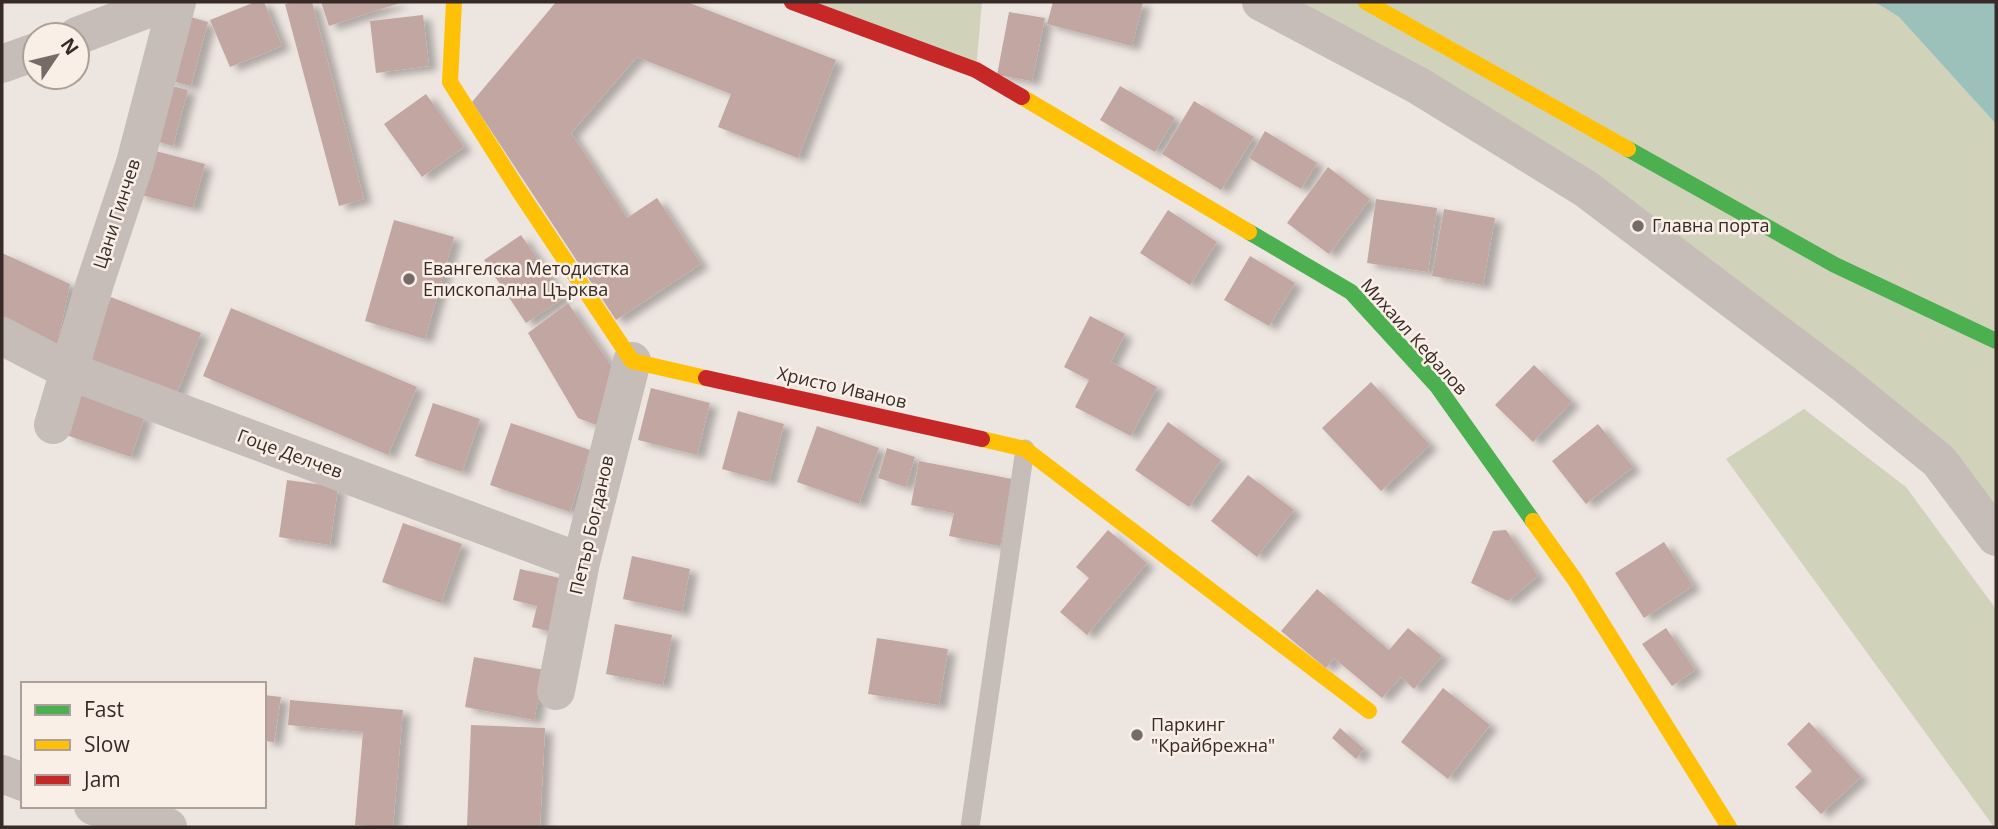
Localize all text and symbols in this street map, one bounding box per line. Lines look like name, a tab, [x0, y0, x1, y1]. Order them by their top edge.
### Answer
north arrow	[21, 21, 91, 91]
text: N	[55, 32, 85, 60]
street label: Цани Гинчев	[87, 156, 145, 272]
place label: Главна порта	[1652, 213, 1770, 237]
marker: Главна порта	[1630, 218, 1646, 234]
place label: Евангелска Методистка Епископална Църква	[423, 256, 629, 301]
marker: Евангелска Методистка Епископална Църква	[401, 271, 417, 287]
street label: Михаил Кефалов	[1356, 273, 1473, 400]
street label: Христо Иванов	[775, 360, 909, 414]
street label: Гоце Делчев	[234, 423, 346, 483]
street label: Петър Богданов	[563, 453, 619, 597]
legend	[21, 682, 266, 808]
text: Fast	[84, 695, 124, 723]
place label: Паркинг "Крайбрежна"	[1151, 712, 1275, 757]
marker: Паркинг "Крайбрежна"	[1129, 727, 1145, 743]
text: Slow	[84, 730, 130, 758]
text: Jam	[82, 765, 121, 793]

